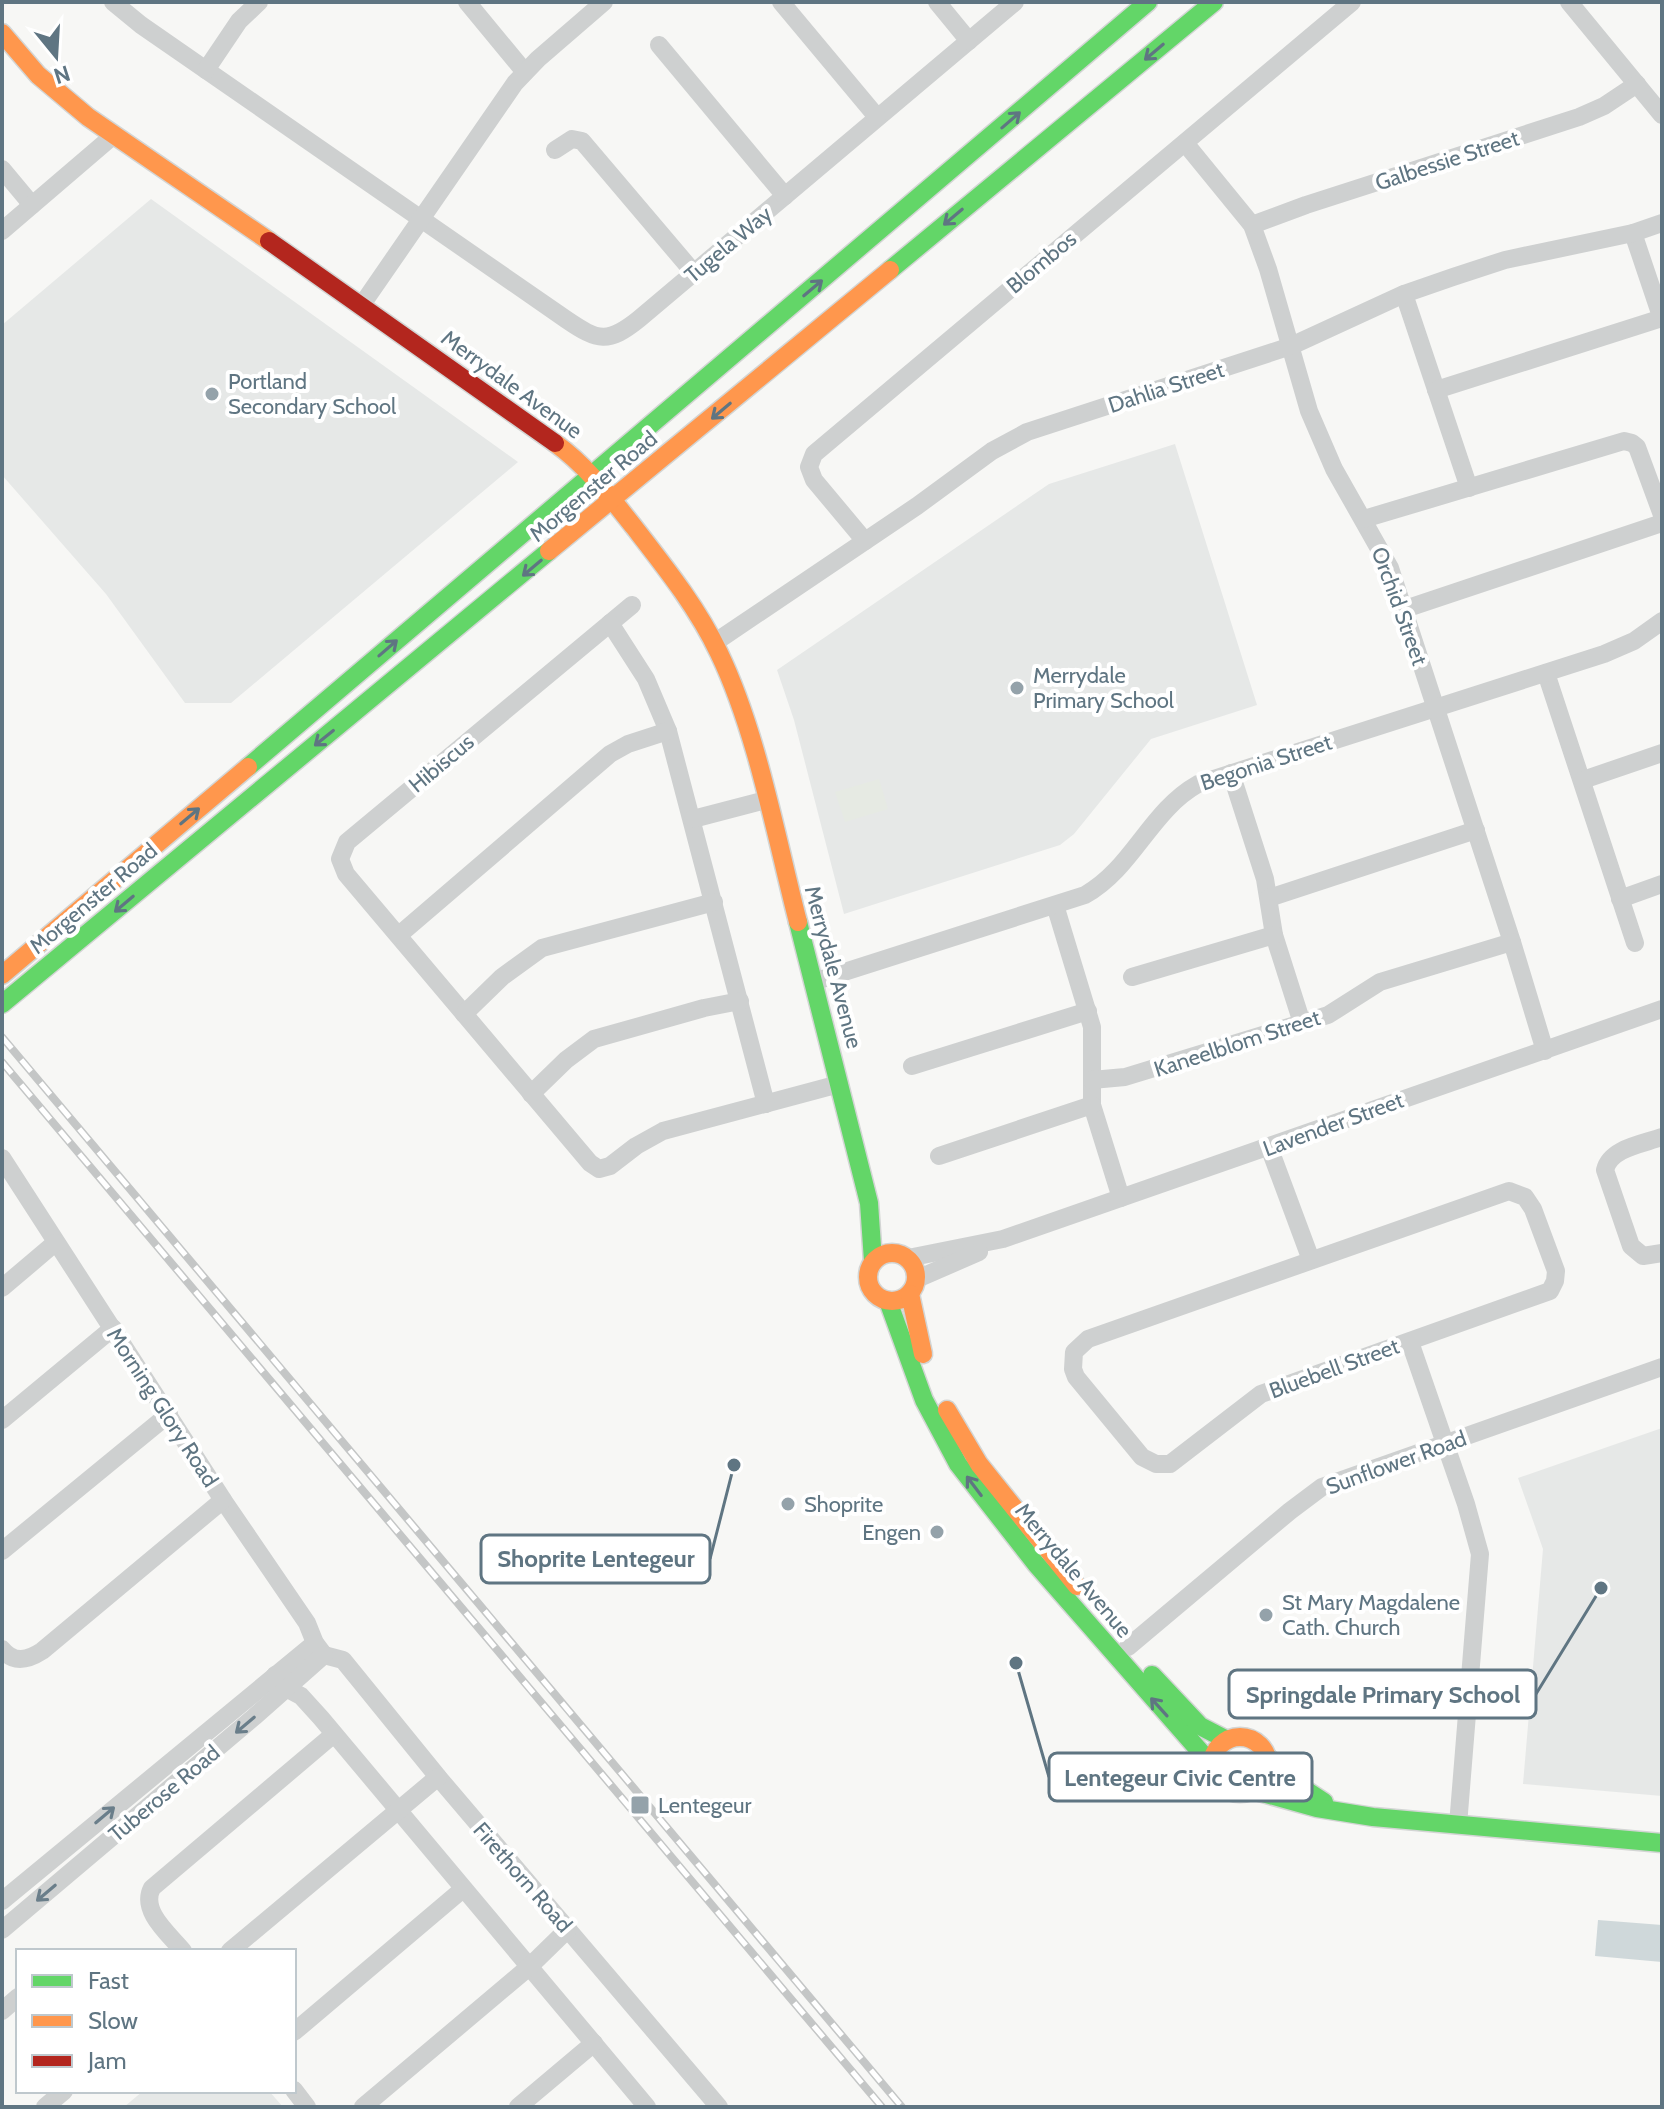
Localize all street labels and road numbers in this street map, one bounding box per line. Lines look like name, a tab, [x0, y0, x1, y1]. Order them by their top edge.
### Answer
street label: Galbessie Street	[1372, 124, 1523, 196]
street label: Tugela Way	[679, 200, 777, 289]
street label: Blombos	[1001, 225, 1082, 299]
street label: Merrydale Avenue	[436, 324, 587, 445]
street label: Dahlia Street	[1105, 356, 1228, 419]
street label: Morgenster Road	[524, 425, 663, 548]
street label: Orchid Street	[1366, 543, 1434, 669]
street label: Hibiscus	[403, 728, 479, 798]
street label: Begonia Street	[1197, 728, 1336, 796]
street label: Morgenster Road	[24, 837, 163, 960]
street label: Merrydale Avenue	[799, 883, 868, 1052]
street label: Kaneelblom Street	[1151, 1004, 1324, 1083]
street label: Lavender Street	[1259, 1086, 1408, 1162]
street label: Morning Glory Road	[101, 1323, 224, 1492]
street label: Bluebell Street	[1265, 1332, 1403, 1404]
street label: Sunflower Road	[1322, 1425, 1470, 1500]
street label: Merrydale Avenue	[1009, 1497, 1138, 1643]
street label: Tuberose Road	[103, 1739, 225, 1848]
street label: Firethorn Road	[467, 1817, 578, 1938]

